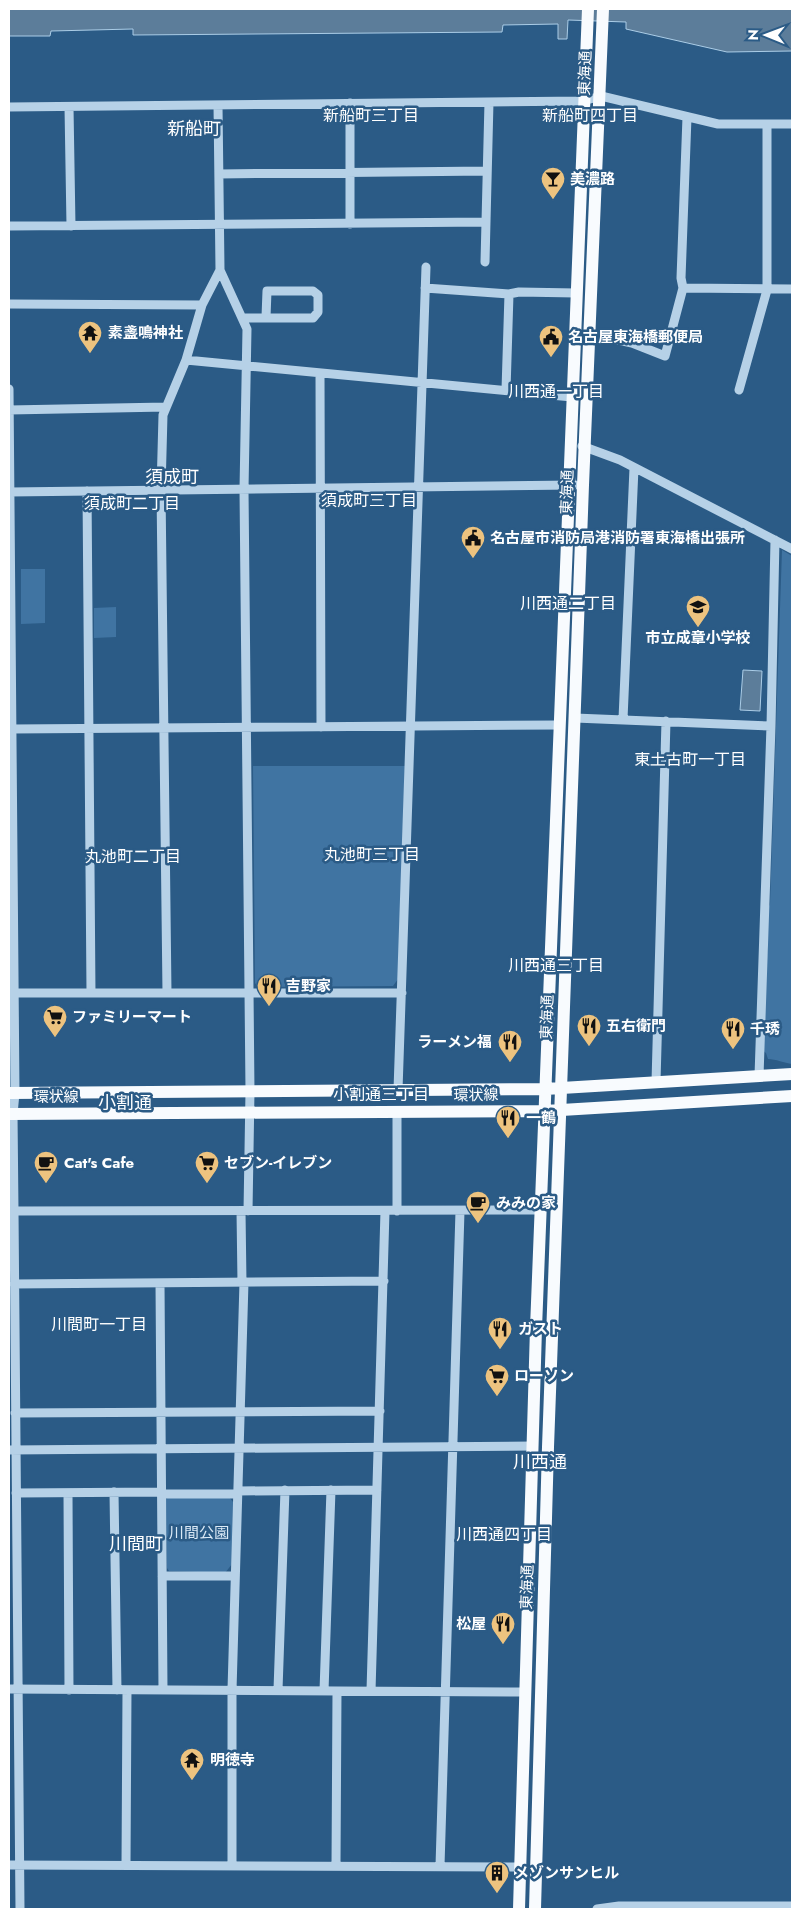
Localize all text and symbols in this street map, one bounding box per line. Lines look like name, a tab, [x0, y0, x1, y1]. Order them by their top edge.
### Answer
north arrow	[741, 10, 791, 60]
text: N	[743, 29, 763, 41]
street label: 東海通	[573, 50, 597, 96]
district label: 新船町三丁目	[323, 104, 419, 127]
district label: 新船町四丁目	[542, 104, 638, 127]
district label: 新船町	[167, 116, 221, 142]
bar icon: 美濃路	[540, 166, 566, 200]
place label: 美濃路	[570, 168, 615, 190]
temple icon: 素盞鳴神社	[77, 320, 103, 354]
place label: 素盞鳴神社	[108, 322, 183, 344]
public building icon: 名古屋東海橋郵便局	[538, 324, 564, 358]
place label: 名古屋東海橋郵便局	[568, 326, 703, 348]
district label: 川西通一丁目	[508, 380, 604, 403]
district label: 須成町	[145, 464, 199, 490]
street label: 東海通	[555, 469, 579, 515]
district label: 須成町三丁目	[321, 489, 417, 512]
district label: 須成町二丁目	[84, 492, 180, 515]
public building icon: 名古屋市消防局港消防署東海橋出張所	[460, 525, 486, 559]
place label: 名古屋市消防局港消防署東海橋出張所	[490, 527, 745, 549]
district label: 川西通二丁目	[520, 592, 616, 615]
school or university icon: 市立成章小学校	[685, 594, 711, 628]
place label: 市立成章小学校	[645, 627, 751, 649]
district label: 東土古町一丁目	[634, 748, 746, 771]
district label: 丸池町三丁目	[324, 843, 420, 866]
district label: 丸池町二丁目	[85, 845, 181, 868]
district label: 川西通三丁目	[508, 954, 604, 977]
restaurant icon: 吉野家	[256, 973, 282, 1007]
place label: 吉野家	[286, 975, 331, 997]
street label: 東海通	[535, 994, 559, 1040]
supermarket icon: ファミリーマート	[42, 1004, 68, 1038]
place label: ファミリーマート	[72, 1006, 192, 1028]
restaurant icon: 五右衛門	[576, 1013, 602, 1047]
place label: 五右衛門	[606, 1015, 666, 1037]
restaurant icon: 千琇	[720, 1016, 746, 1050]
place label: 千琇	[750, 1018, 780, 1040]
restaurant icon: ラーメン福	[497, 1029, 523, 1063]
place label: ラーメン福	[418, 1031, 492, 1053]
district label: 小割通三丁目	[333, 1083, 429, 1106]
street label: 環状線	[453, 1084, 499, 1106]
street label: 環状線	[33, 1086, 79, 1108]
district label: 小割通	[98, 1090, 152, 1116]
restaurant icon: 一鶴	[495, 1105, 521, 1139]
place label: 一鶴	[526, 1107, 556, 1129]
cafe icon: Cat's Cafe	[33, 1150, 59, 1184]
supermarket icon: セブン-イレブン	[194, 1150, 220, 1184]
place label: Cat's Cafe	[64, 1152, 135, 1174]
place label: セブン-イレブン	[224, 1152, 332, 1174]
cafe icon: みみの家	[465, 1190, 491, 1224]
place label: みみの家	[496, 1192, 556, 1214]
district label: 川間町一丁目	[51, 1313, 147, 1336]
restaurant icon: ガスト	[487, 1316, 513, 1350]
place label: ガスト	[518, 1318, 563, 1340]
supermarket icon: ローソン	[484, 1363, 510, 1397]
place label: ローソン	[514, 1365, 574, 1387]
district label: 川西通	[513, 1449, 567, 1475]
park label: 川間公園	[169, 1522, 229, 1544]
district label: 川西通四丁目	[456, 1523, 552, 1546]
district label: 川間町	[109, 1531, 163, 1557]
street label: 東海通	[515, 1564, 539, 1610]
restaurant icon: 松屋	[490, 1611, 516, 1645]
place label: 松屋	[456, 1613, 486, 1635]
temple icon: 明徳寺	[179, 1747, 205, 1781]
place label: 明徳寺	[210, 1749, 255, 1771]
building icon: メゾンサンヒル	[484, 1860, 510, 1894]
place label: メゾンサンヒル	[514, 1862, 619, 1884]

